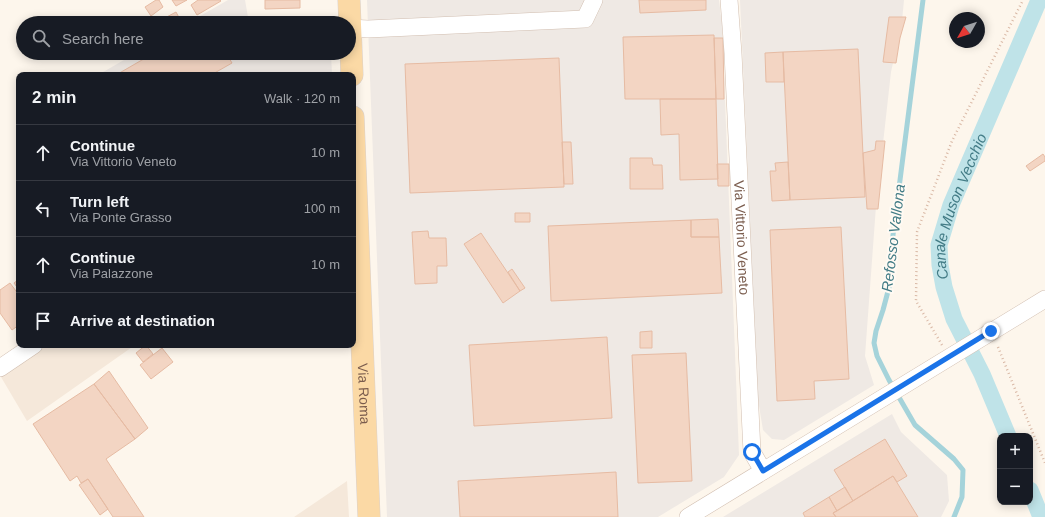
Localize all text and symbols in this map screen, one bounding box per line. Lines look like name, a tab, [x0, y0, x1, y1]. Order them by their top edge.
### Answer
north arrow	[949, 12, 985, 48]
search box	[16, 16, 356, 60]
icon: search	[30, 27, 52, 49]
text: Search here	[62, 30, 144, 47]
text: 2 min	[32, 88, 76, 107]
text: Walk · 120 m	[264, 91, 340, 106]
water label: Canale Muson Vecchio	[930, 131, 989, 281]
text: Continue	[70, 137, 135, 154]
icon: ahead	[32, 142, 54, 164]
text: 10 m	[311, 145, 340, 160]
text: Via Vittorio Veneto	[70, 154, 177, 169]
street label: Via Vittorio Veneto	[731, 180, 753, 296]
water label: Refosso Vallona	[878, 183, 908, 293]
text: Turn left	[70, 193, 129, 210]
icon: left	[32, 198, 54, 220]
text: 100 m	[304, 201, 340, 216]
text: Via Ponte Grasso	[70, 210, 172, 225]
text: Continue	[70, 249, 135, 266]
icon: ahead	[32, 254, 54, 276]
text: 10 m	[311, 257, 340, 272]
text: Via Palazzone	[70, 266, 153, 281]
icon: arrive	[32, 310, 54, 332]
text: Arrive at destination	[70, 312, 215, 329]
route end	[982, 322, 1000, 340]
street label: Via Roma	[355, 363, 373, 425]
map controls	[997, 433, 1033, 505]
button: +	[997, 433, 1033, 469]
route start	[743, 443, 761, 461]
button: −	[997, 469, 1033, 505]

